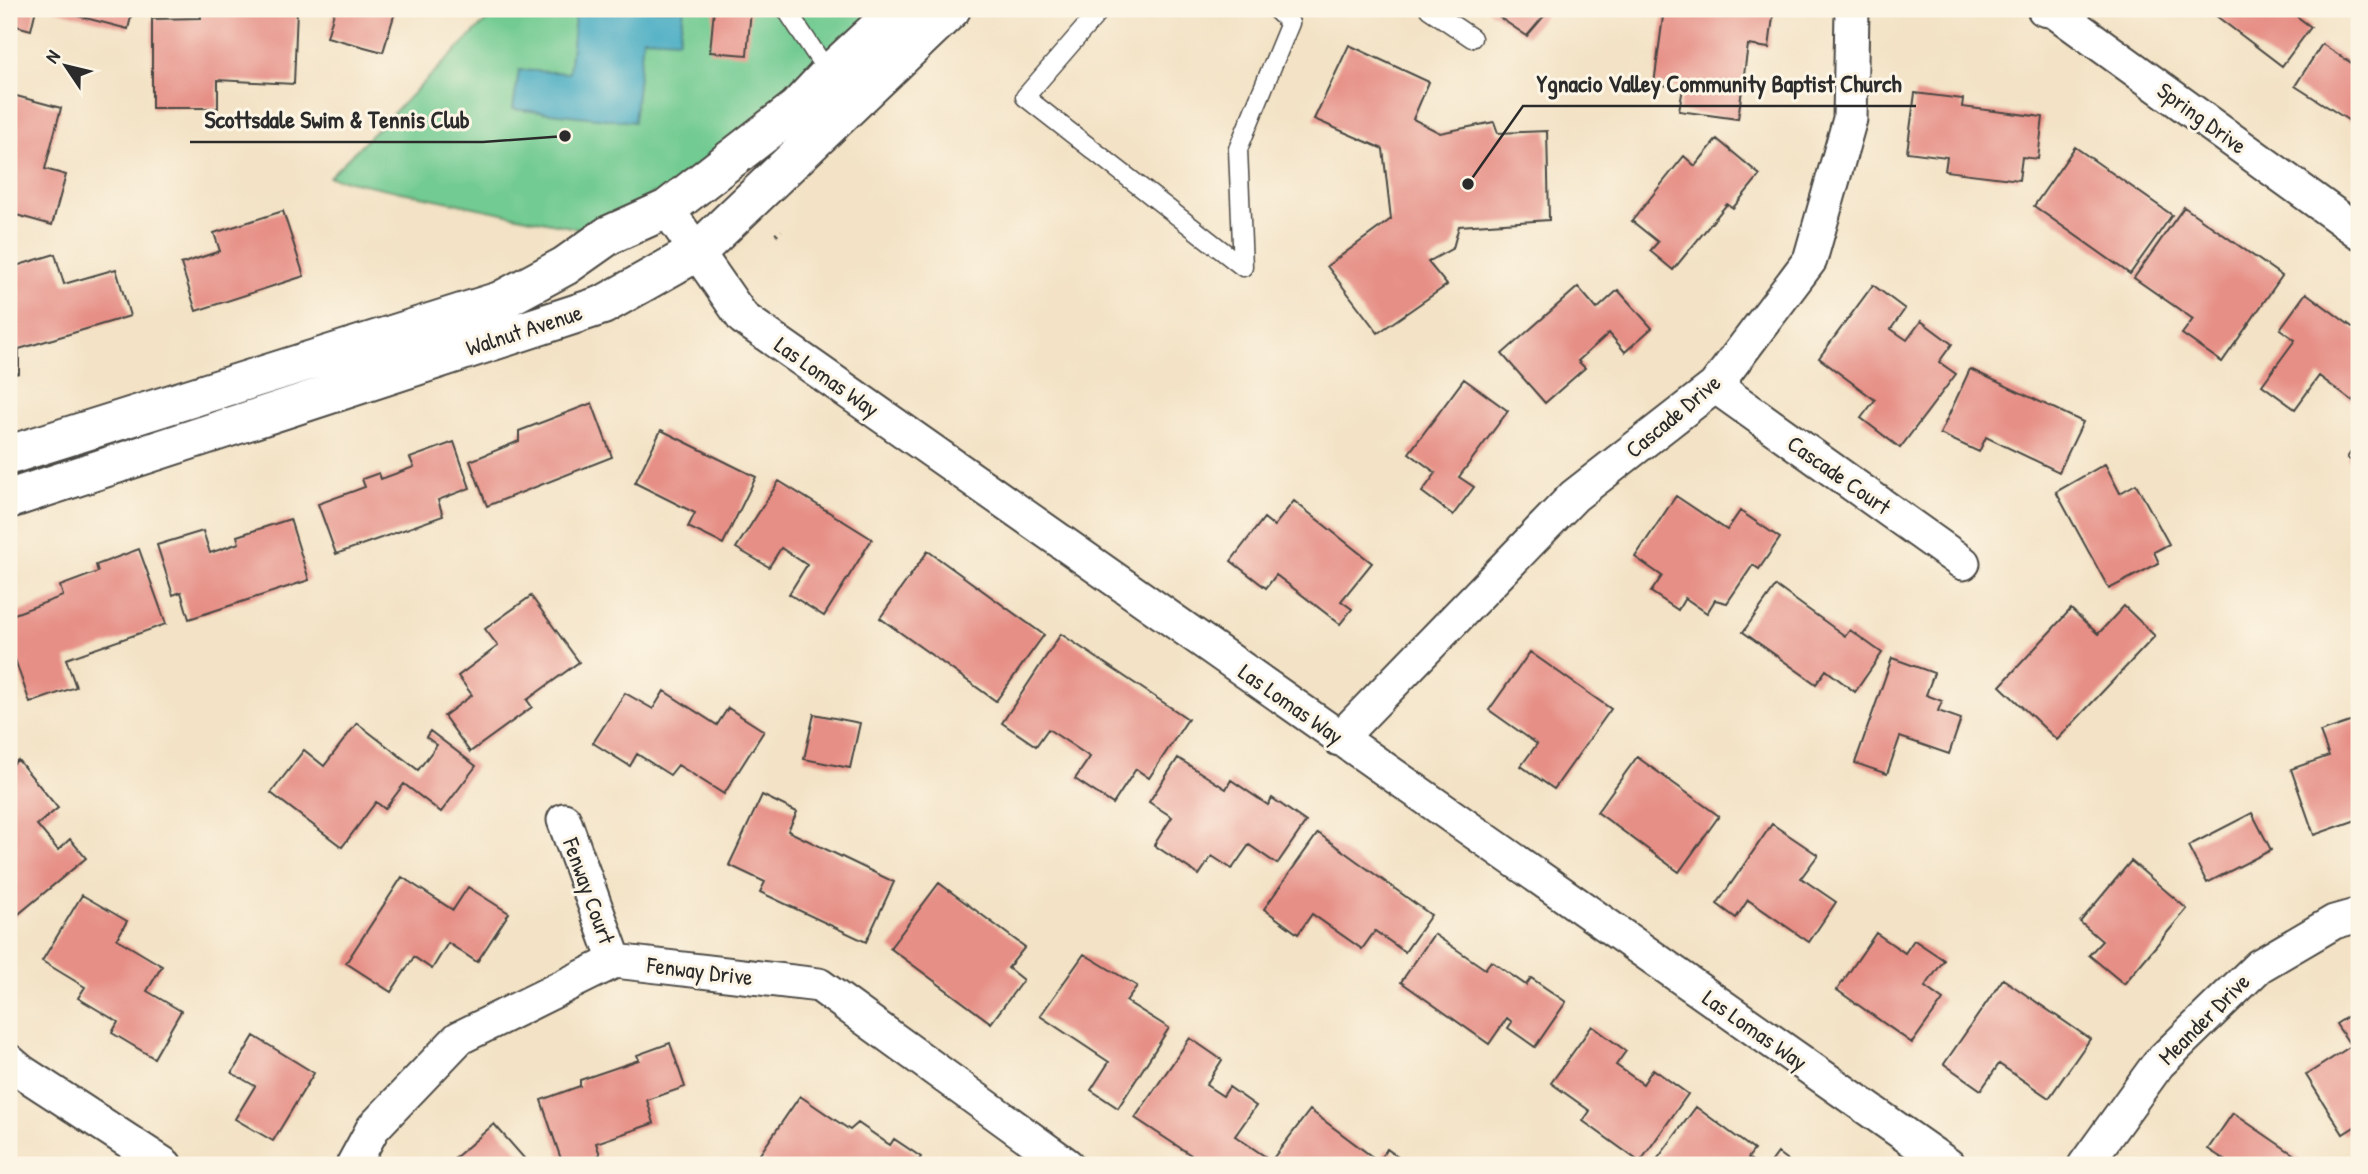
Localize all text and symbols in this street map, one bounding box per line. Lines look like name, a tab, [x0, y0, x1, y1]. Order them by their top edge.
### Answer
north arrow	[32, 32, 102, 102]
text: N	[39, 45, 66, 68]
callout: Ygnacio Valley Community Baptist Church	[1523, 61, 1916, 106]
text: Ygnacio Valley Community Baptist Church	[1536, 67, 1902, 100]
street label: Spring Drive	[2151, 75, 2253, 161]
callout: Scottsdale Swim & Tennis Club	[190, 97, 483, 142]
text: Scottsdale Swim & Tennis Club	[204, 103, 470, 135]
street label: Walnut Avenue	[462, 296, 586, 363]
street label: Las Lomas Way	[769, 329, 886, 424]
street label: Cascade Drive	[1619, 367, 1727, 464]
street label: Cascade Court	[1781, 428, 1898, 522]
street label: Las Lomas Way	[1233, 656, 1350, 751]
street label: Fenway Court	[556, 833, 623, 949]
street label: Fenway Drive	[644, 949, 755, 992]
street label: Meander Drive	[2151, 966, 2256, 1071]
street label: Las Lomas Way	[1697, 982, 1814, 1077]

